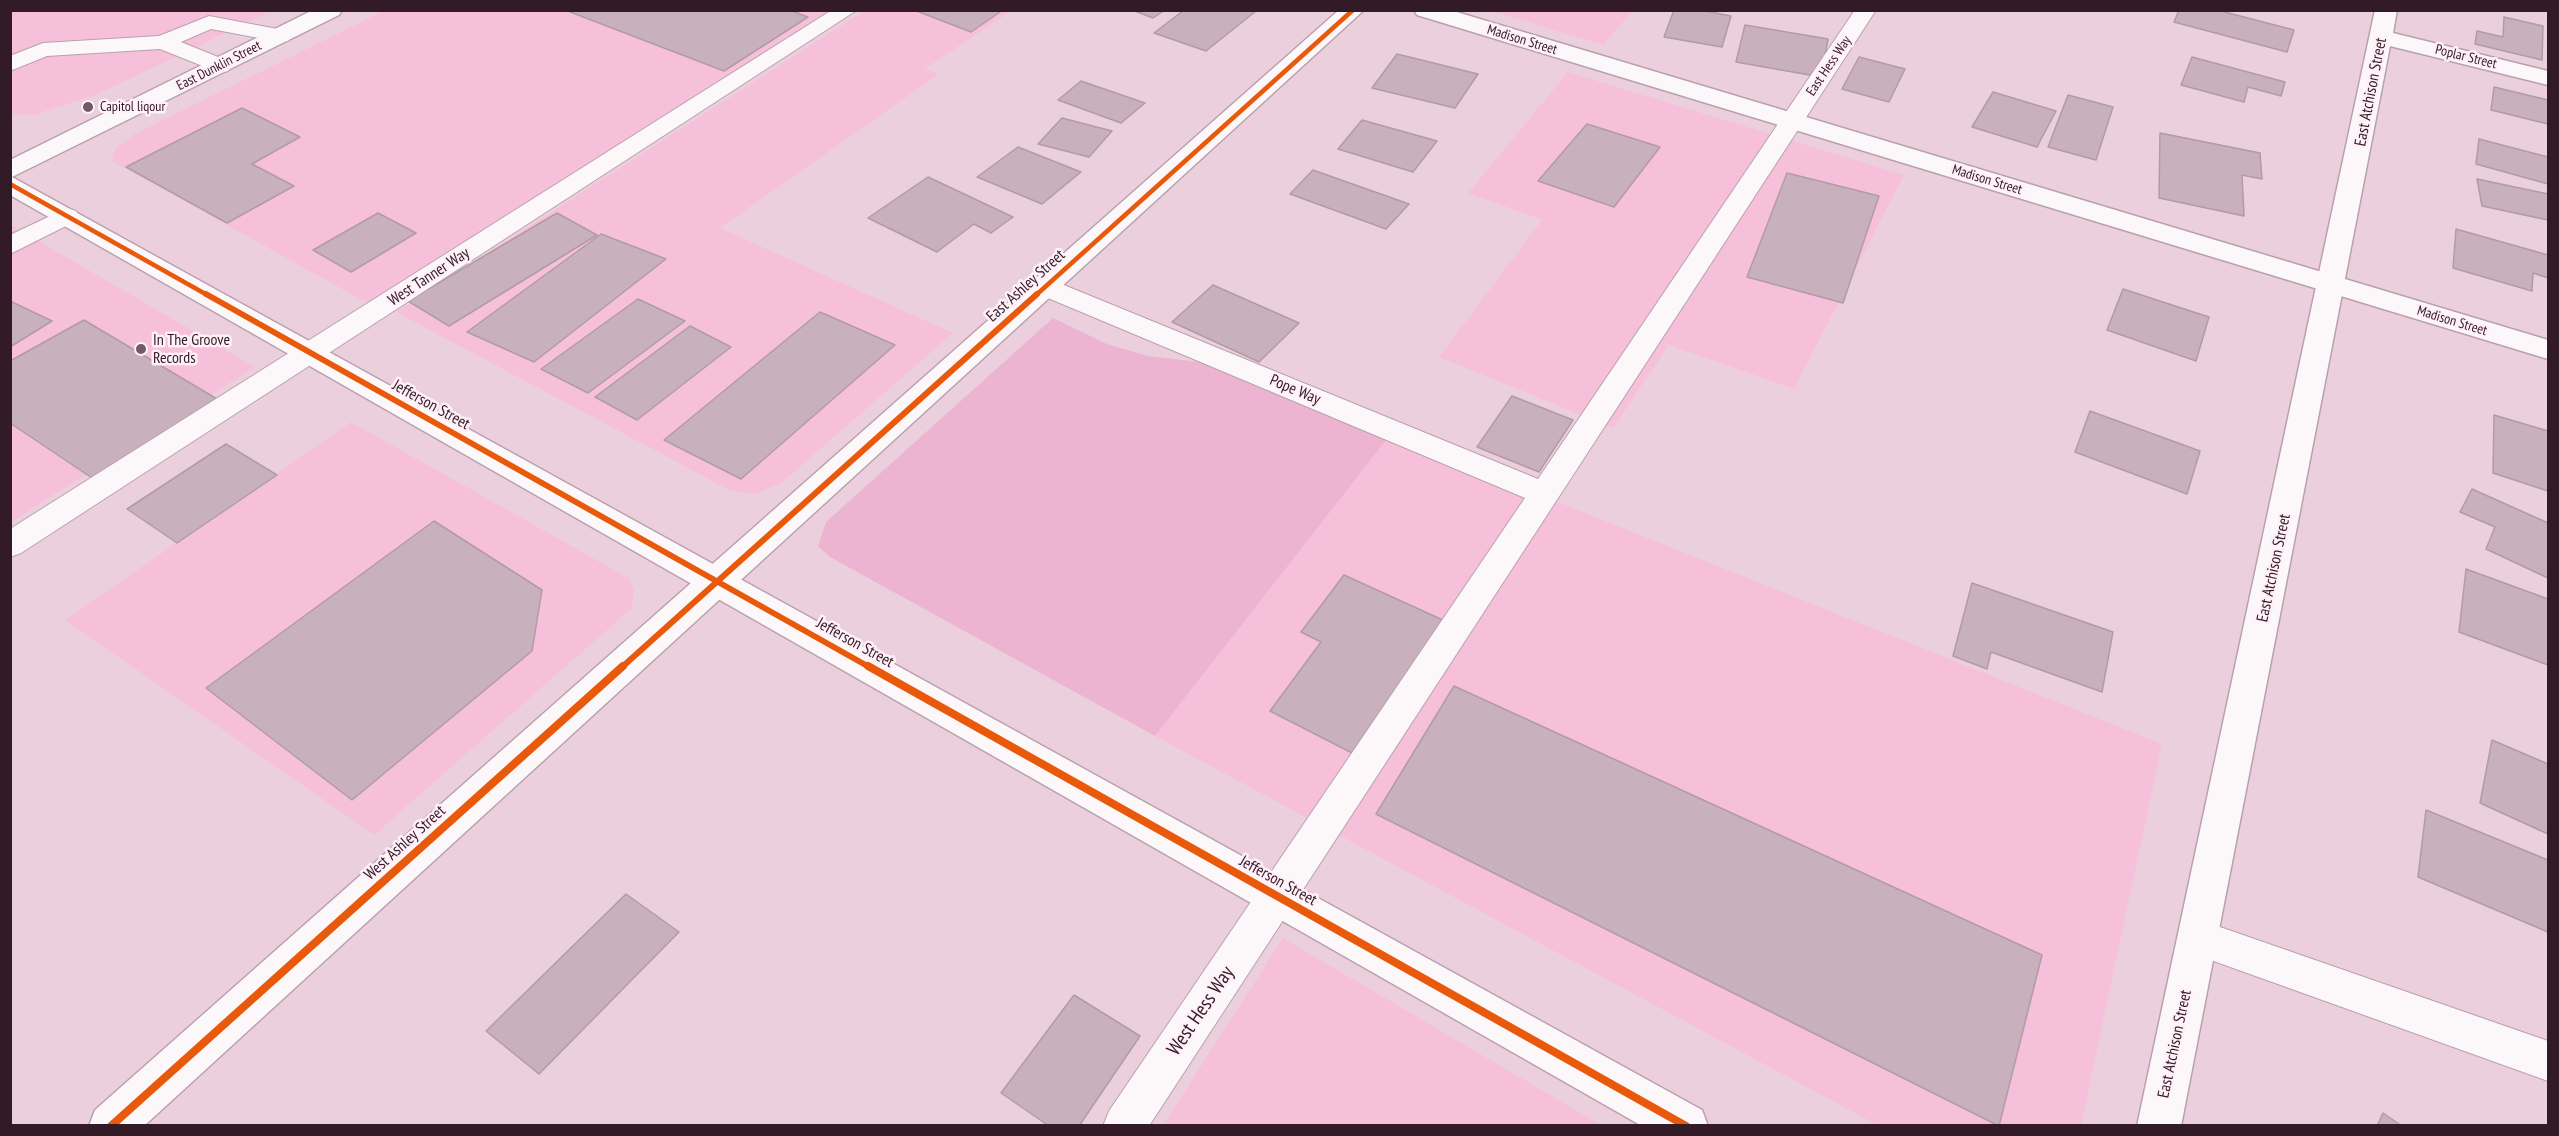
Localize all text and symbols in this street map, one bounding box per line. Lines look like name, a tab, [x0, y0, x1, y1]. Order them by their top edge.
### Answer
street label: Madison Street	[1485, 21, 1559, 59]
street label: East Hess Way	[1803, 33, 1855, 99]
street label: East Atchison Street	[2351, 36, 2391, 148]
street label: East Dunklin Street	[174, 38, 264, 94]
street label: Poplar Street	[2434, 41, 2498, 73]
place label: Capitol liqour	[100, 99, 165, 115]
marker: Capitol liqour	[81, 100, 95, 114]
street label: Madison Street	[1950, 161, 2024, 199]
street label: West Tanner Way	[385, 244, 473, 310]
street label: East Ashley Street	[983, 246, 1069, 326]
street label: Madison Street	[2415, 302, 2489, 340]
place label: In The Groove Records	[153, 330, 230, 368]
marker: In The Groove Records	[134, 342, 148, 356]
street label: Pope Way	[1267, 371, 1323, 409]
street label: Jefferson Street	[389, 376, 473, 434]
street label: East Atchison Street	[2253, 512, 2295, 624]
street label: Jefferson Street	[813, 614, 897, 672]
street label: West Ashley Street	[360, 802, 450, 884]
street label: Jefferson Street	[1236, 852, 1320, 910]
street label: West Hess Way	[1162, 962, 1240, 1060]
street label: East Atchison Street	[2154, 988, 2196, 1100]

